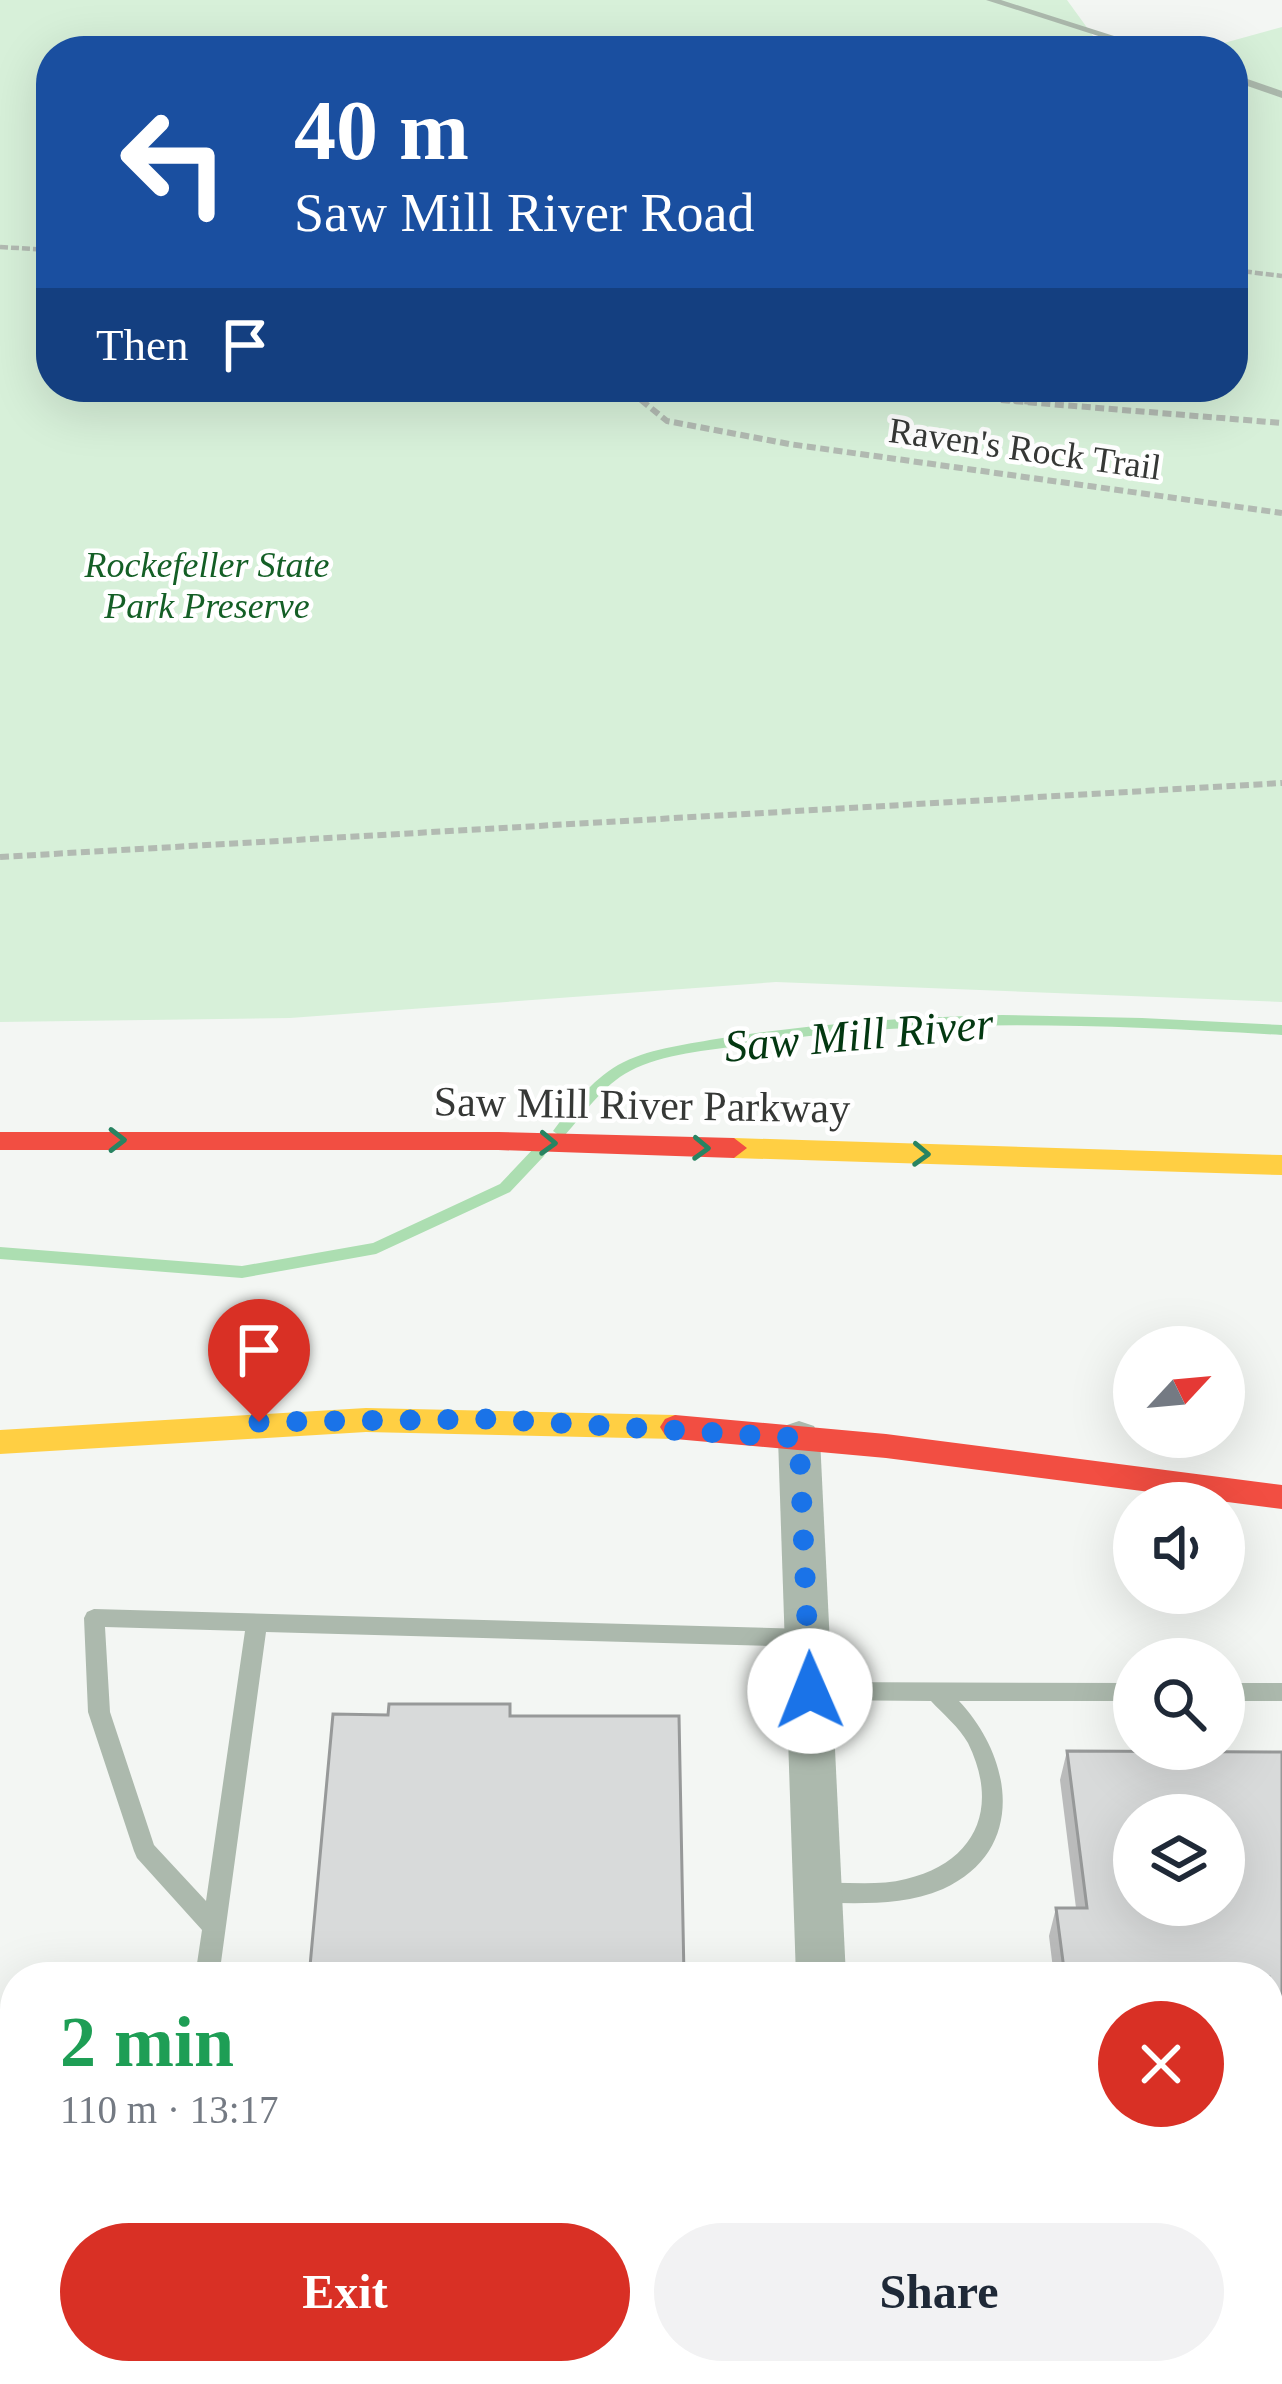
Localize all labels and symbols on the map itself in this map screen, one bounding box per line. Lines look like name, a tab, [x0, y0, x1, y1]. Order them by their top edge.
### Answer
street label: Raven's Rock Trail	[886, 410, 1164, 488]
park label: Rockefeller State Park Preserve	[84, 545, 329, 626]
water label: Saw Mill River	[722, 998, 996, 1072]
street label: Saw Mill River Parkway	[433, 1078, 851, 1132]
one-way arrow	[109, 1127, 127, 1153]
one-way arrow	[539, 1130, 558, 1156]
one-way arrow	[692, 1134, 711, 1160]
one-way arrow	[912, 1141, 931, 1167]
pin	[208, 1299, 310, 1422]
north arrow	[1113, 1326, 1245, 1458]
position arrow	[747, 1628, 873, 1754]

